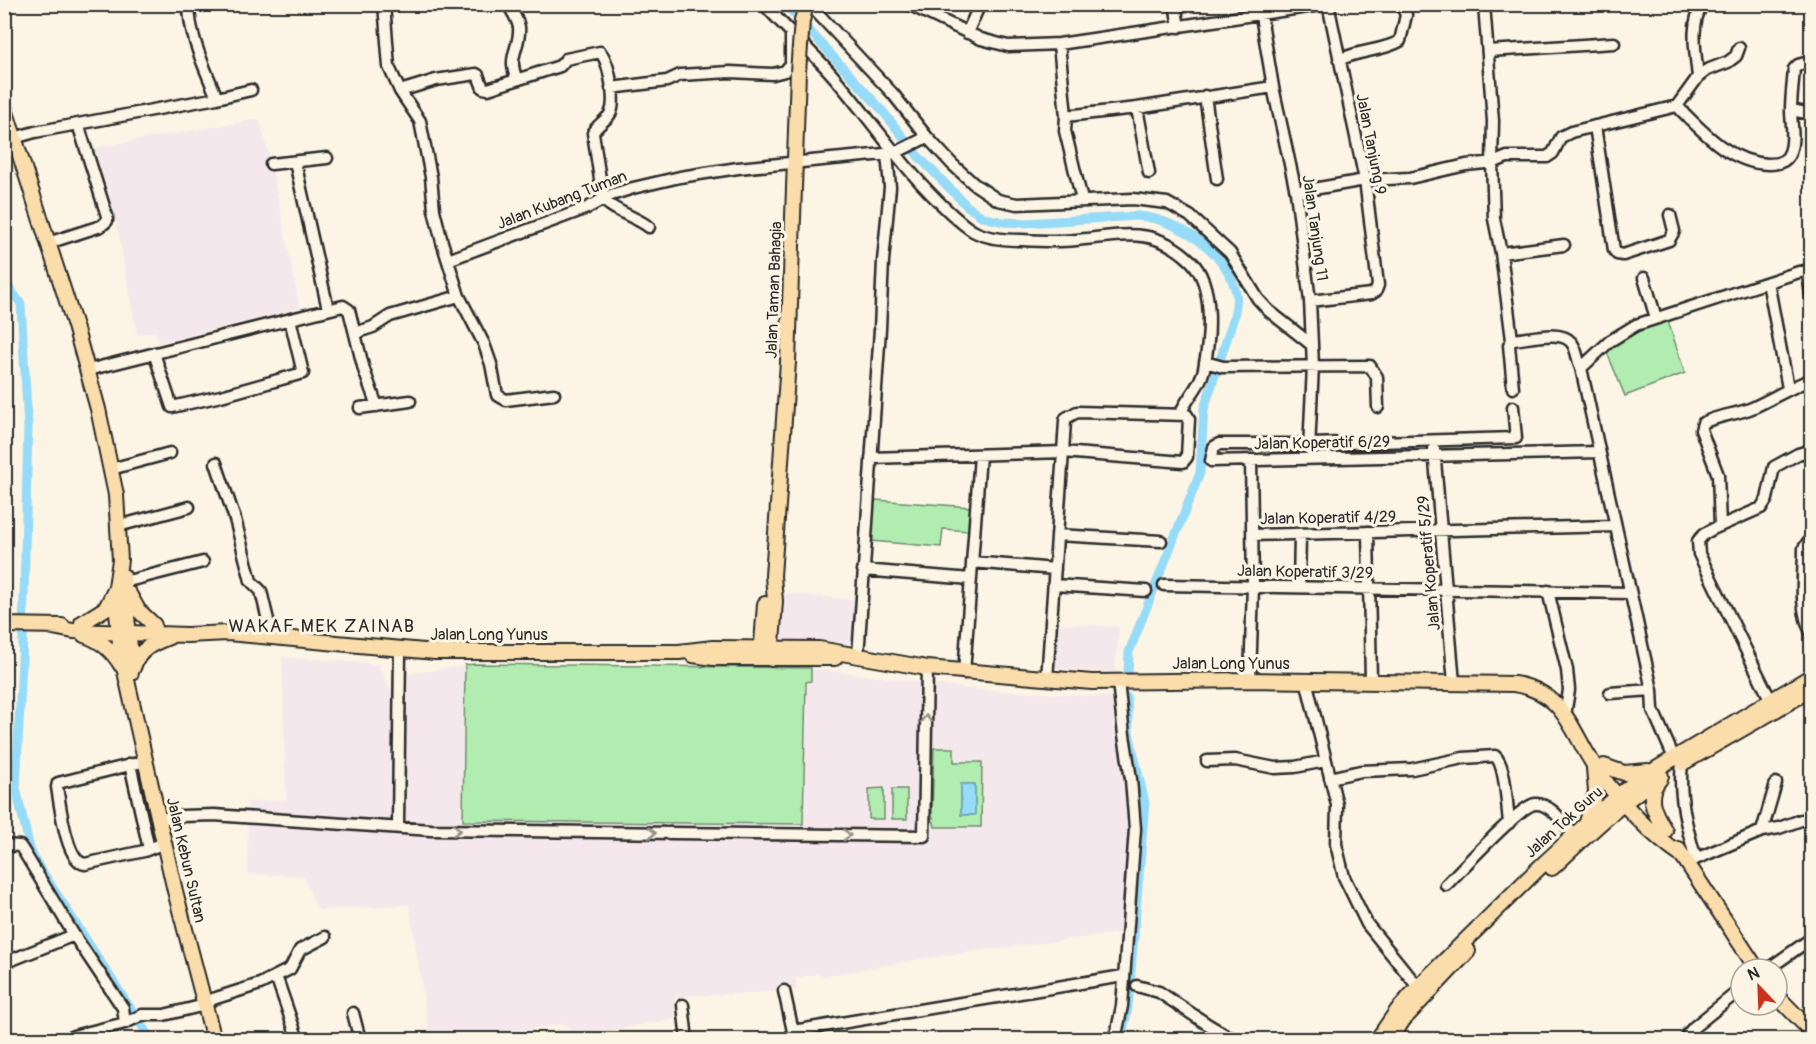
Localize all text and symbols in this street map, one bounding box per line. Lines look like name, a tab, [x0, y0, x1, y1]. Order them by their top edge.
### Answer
street label: Jalan Tanjung 9	[1351, 92, 1391, 196]
street label: Jalan Kubang Tuman	[494, 166, 630, 234]
street label: Jalan Tanjung 11	[1298, 174, 1332, 282]
street label: Jalan Taman Bahagia	[762, 221, 786, 359]
street label: Jalan Koperatif 6/29	[1254, 432, 1390, 454]
street label: Jalan Koperatif 5/29	[1413, 494, 1445, 632]
street label: Jalan Koperatif 4/29	[1260, 507, 1396, 529]
street label: Jalan Koperatif 3/29	[1237, 561, 1373, 583]
district label: WAKAF MEK ZAINAB	[229, 615, 415, 638]
street label: Jalan Long Yunus	[430, 625, 548, 645]
street label: Jalan Long Yunus	[1172, 654, 1290, 674]
one-way arrow	[920, 715, 933, 724]
street label: Jalan Tok Guru	[1521, 782, 1607, 862]
street label: Jalan Kebun Sultan	[162, 795, 210, 925]
one-way arrow	[452, 824, 461, 836]
one-way arrow	[647, 827, 656, 839]
one-way arrow	[842, 829, 851, 842]
north arrow	[1729, 957, 1789, 1017]
text: N	[1745, 963, 1763, 985]

